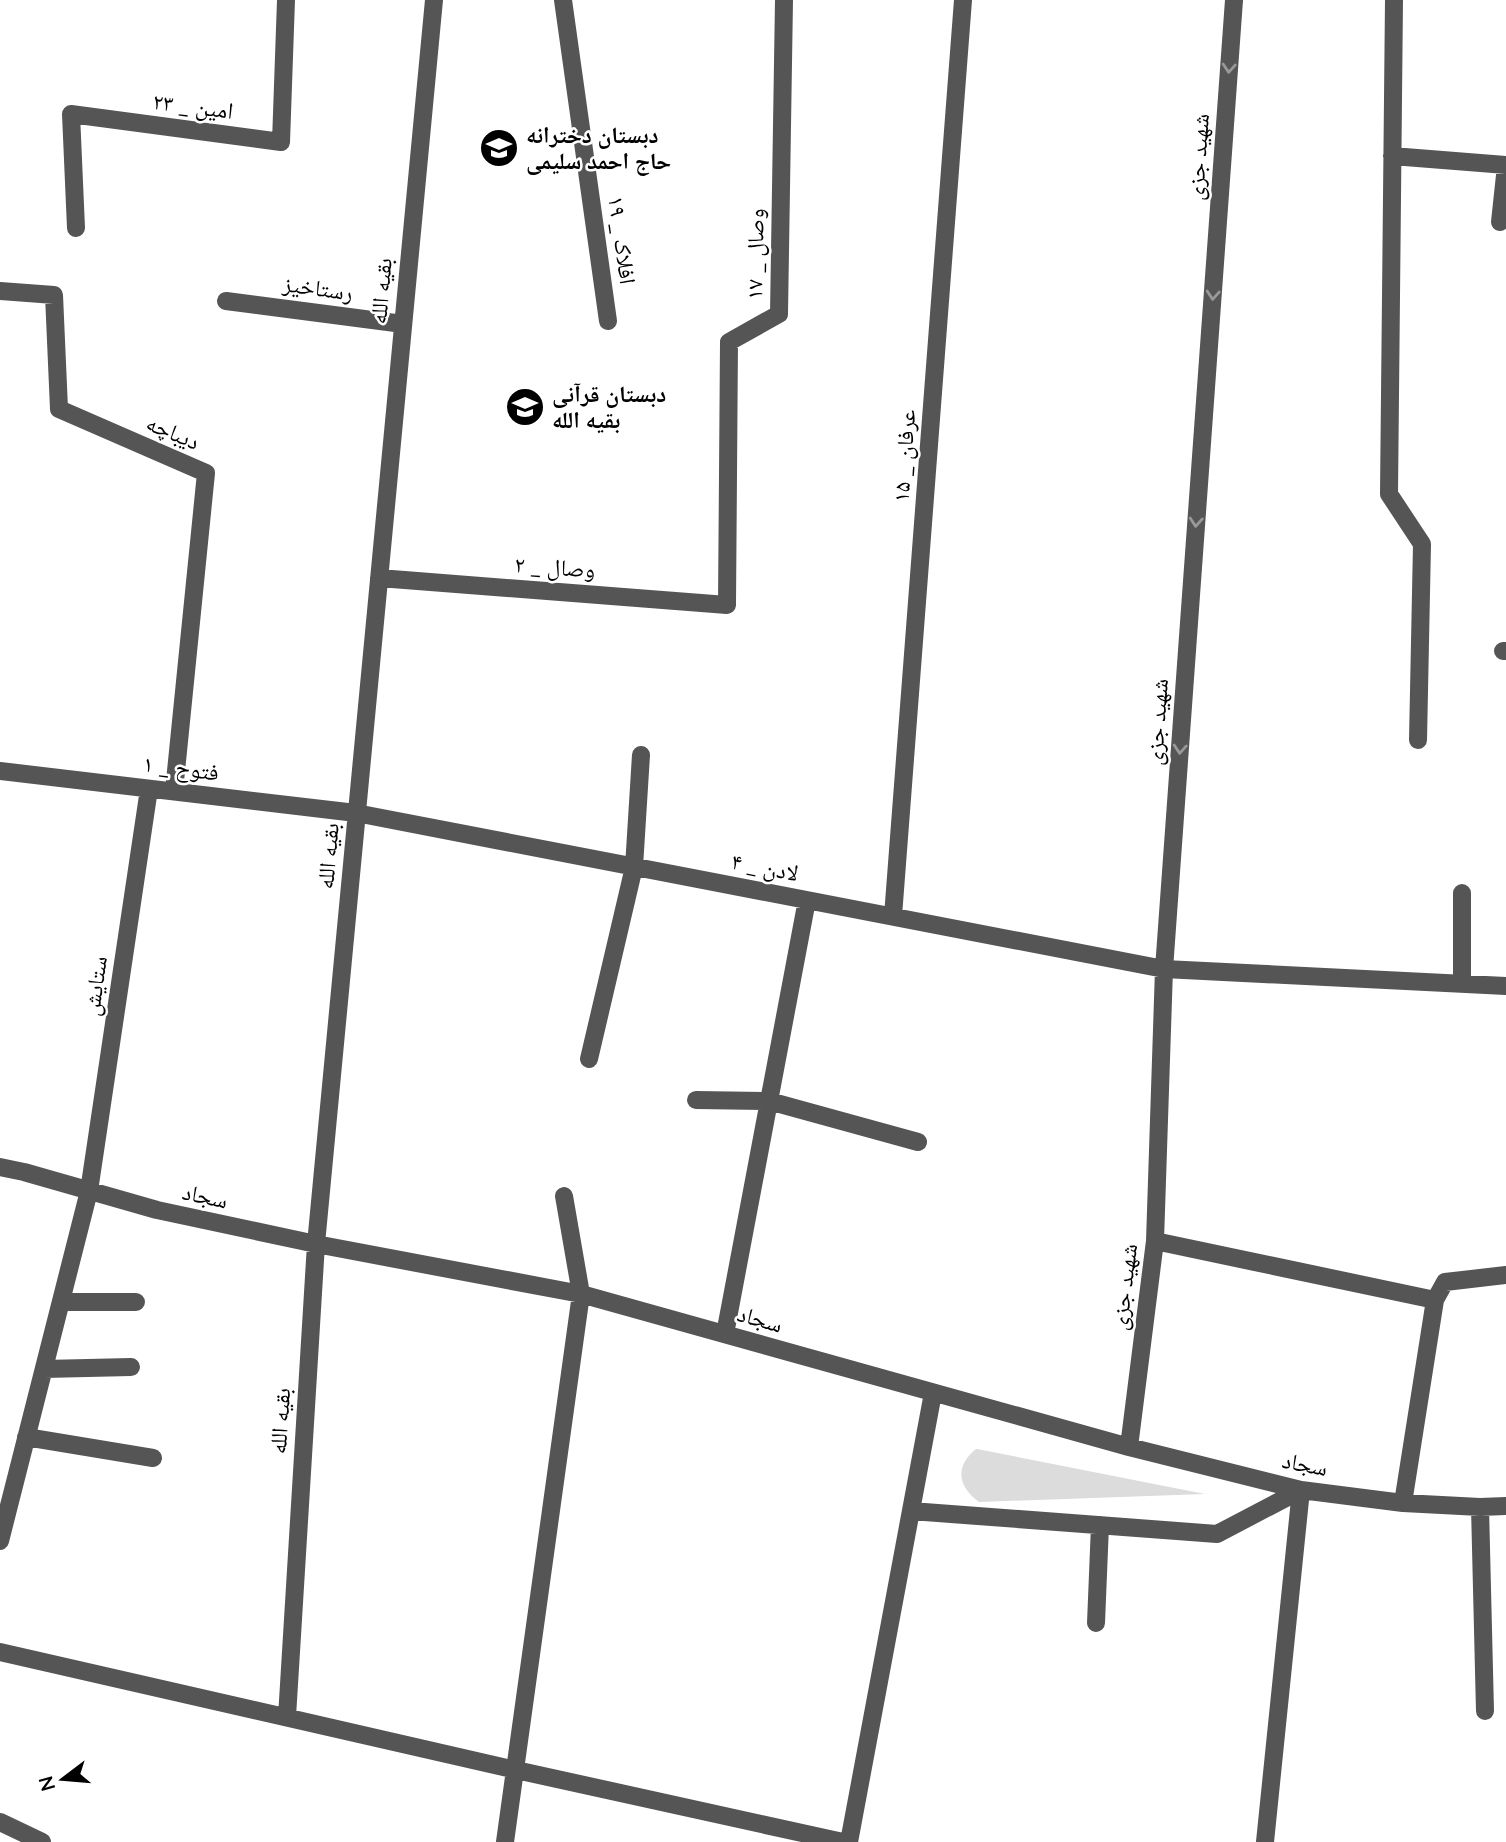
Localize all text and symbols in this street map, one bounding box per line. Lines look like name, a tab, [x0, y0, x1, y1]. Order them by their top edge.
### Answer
one-way arrow	[1222, 63, 1237, 74]
street label: امین _ ۲۳	[151, 86, 235, 125]
street label: شهید جزی	[1180, 113, 1215, 201]
place label: دبستان دخترانه حاج احمد سلیمی	[526, 120, 671, 176]
school or university icon: دبستان دخترانه حاج احمد سلیمی	[478, 127, 520, 169]
street label: افلاک _ ۱۹	[603, 194, 643, 286]
street label: وصال _ ۱۷	[739, 208, 770, 300]
street label: بقیه الله	[363, 257, 398, 325]
street label: رستاخیز	[280, 268, 355, 306]
one-way arrow	[1205, 290, 1220, 301]
place label: دبستان قرآنی بقیه الله	[552, 379, 666, 434]
school or university icon: دبستان قرآنی بقیه الله	[504, 386, 546, 428]
street label: دیباچه	[142, 407, 204, 455]
street label: عرفان _ ۱۵	[886, 408, 921, 503]
one-way arrow	[1189, 517, 1204, 528]
street label: وصال _ ۲	[514, 549, 596, 584]
street label: شهید جزی	[1139, 678, 1174, 766]
one-way arrow	[1172, 744, 1187, 755]
street label: فتوح _ ۱	[141, 748, 221, 788]
street label: بقیه الله	[310, 822, 345, 890]
street label: لادن _ ۴	[729, 846, 801, 887]
street label: ستایش	[76, 954, 113, 1018]
street label: سجاد	[180, 1177, 231, 1214]
street label: شهید جزی	[1104, 1242, 1143, 1332]
street label: سجاد	[734, 1298, 786, 1338]
street label: بقیه الله	[263, 1387, 296, 1455]
street label: سجاد	[1280, 1445, 1330, 1481]
north arrow	[28, 1744, 98, 1814]
text: N	[33, 1774, 59, 1794]

